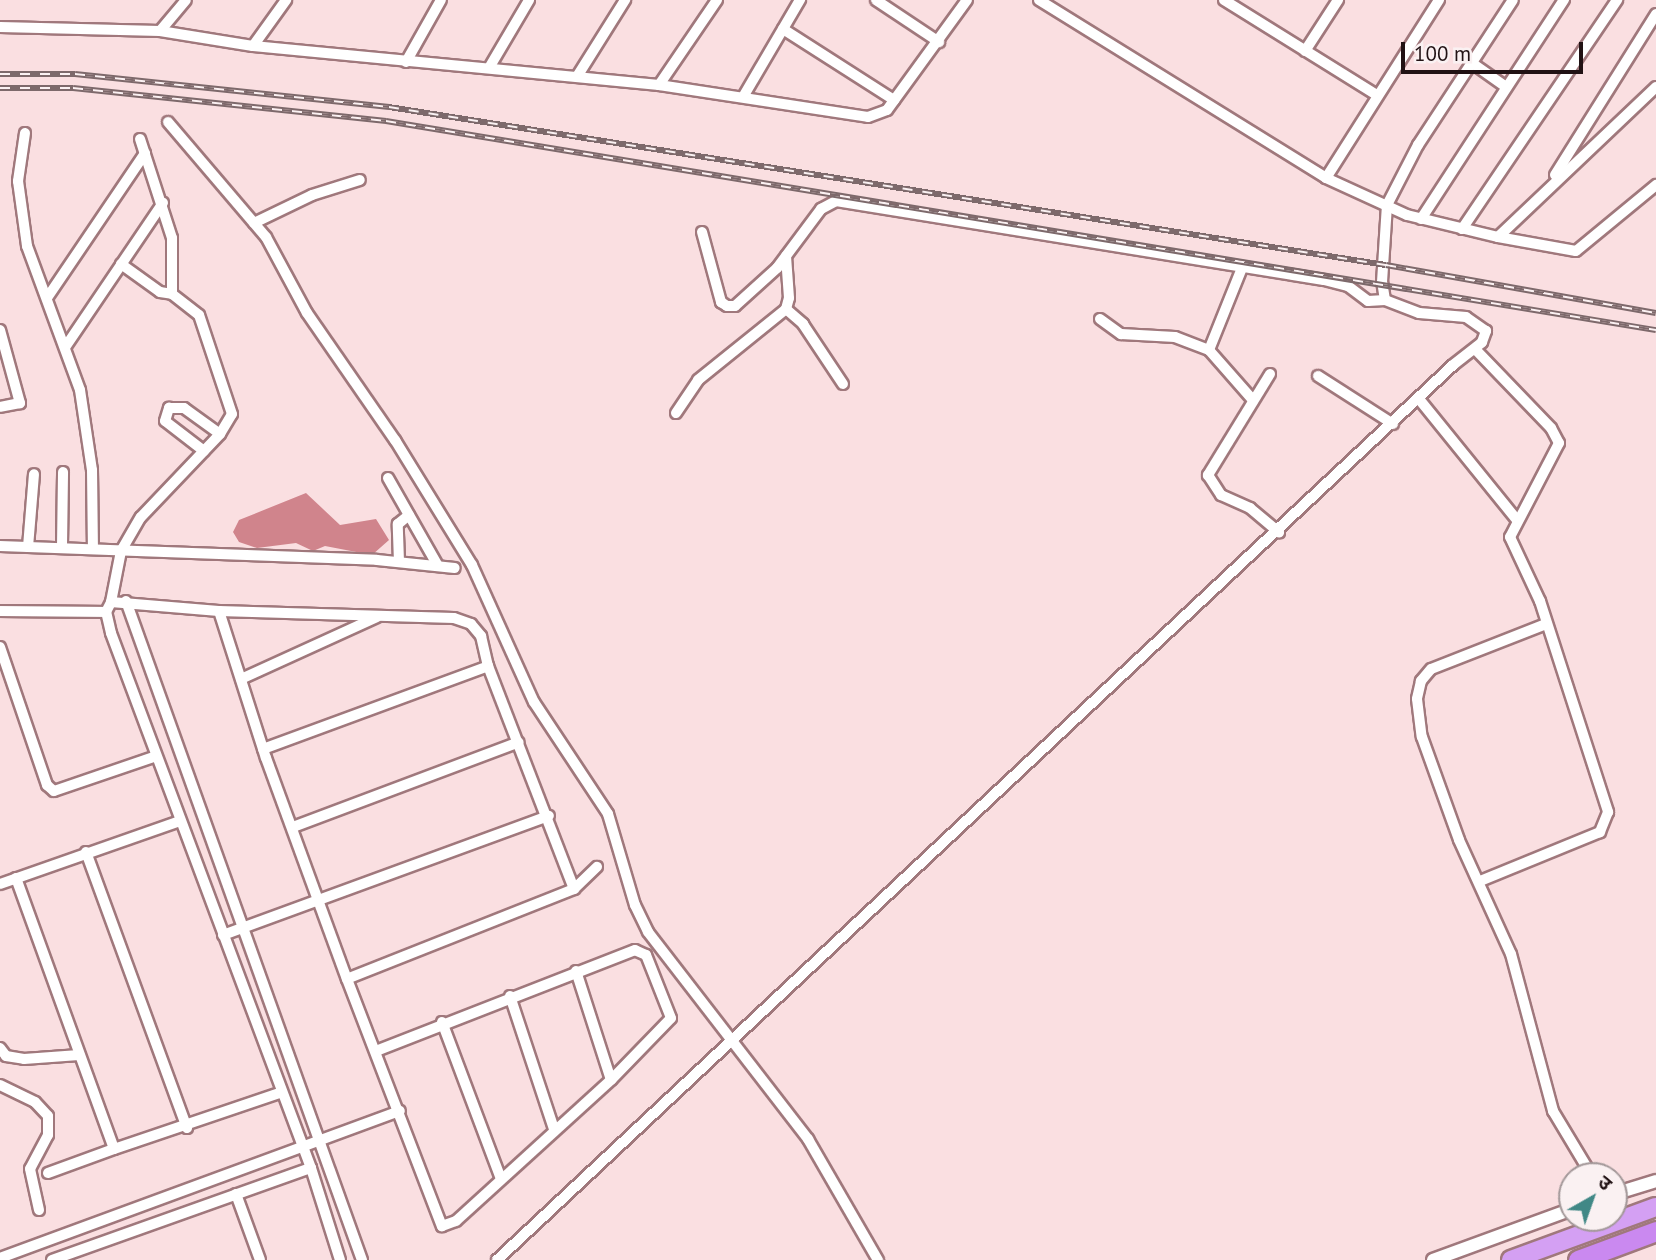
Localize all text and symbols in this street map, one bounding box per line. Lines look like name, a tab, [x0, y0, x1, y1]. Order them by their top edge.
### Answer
scale bar	[1404, 28, 1586, 72]
text: 100 m	[1414, 40, 1471, 67]
north arrow	[1558, 1162, 1628, 1232]
text: उ	[1593, 1170, 1617, 1195]

